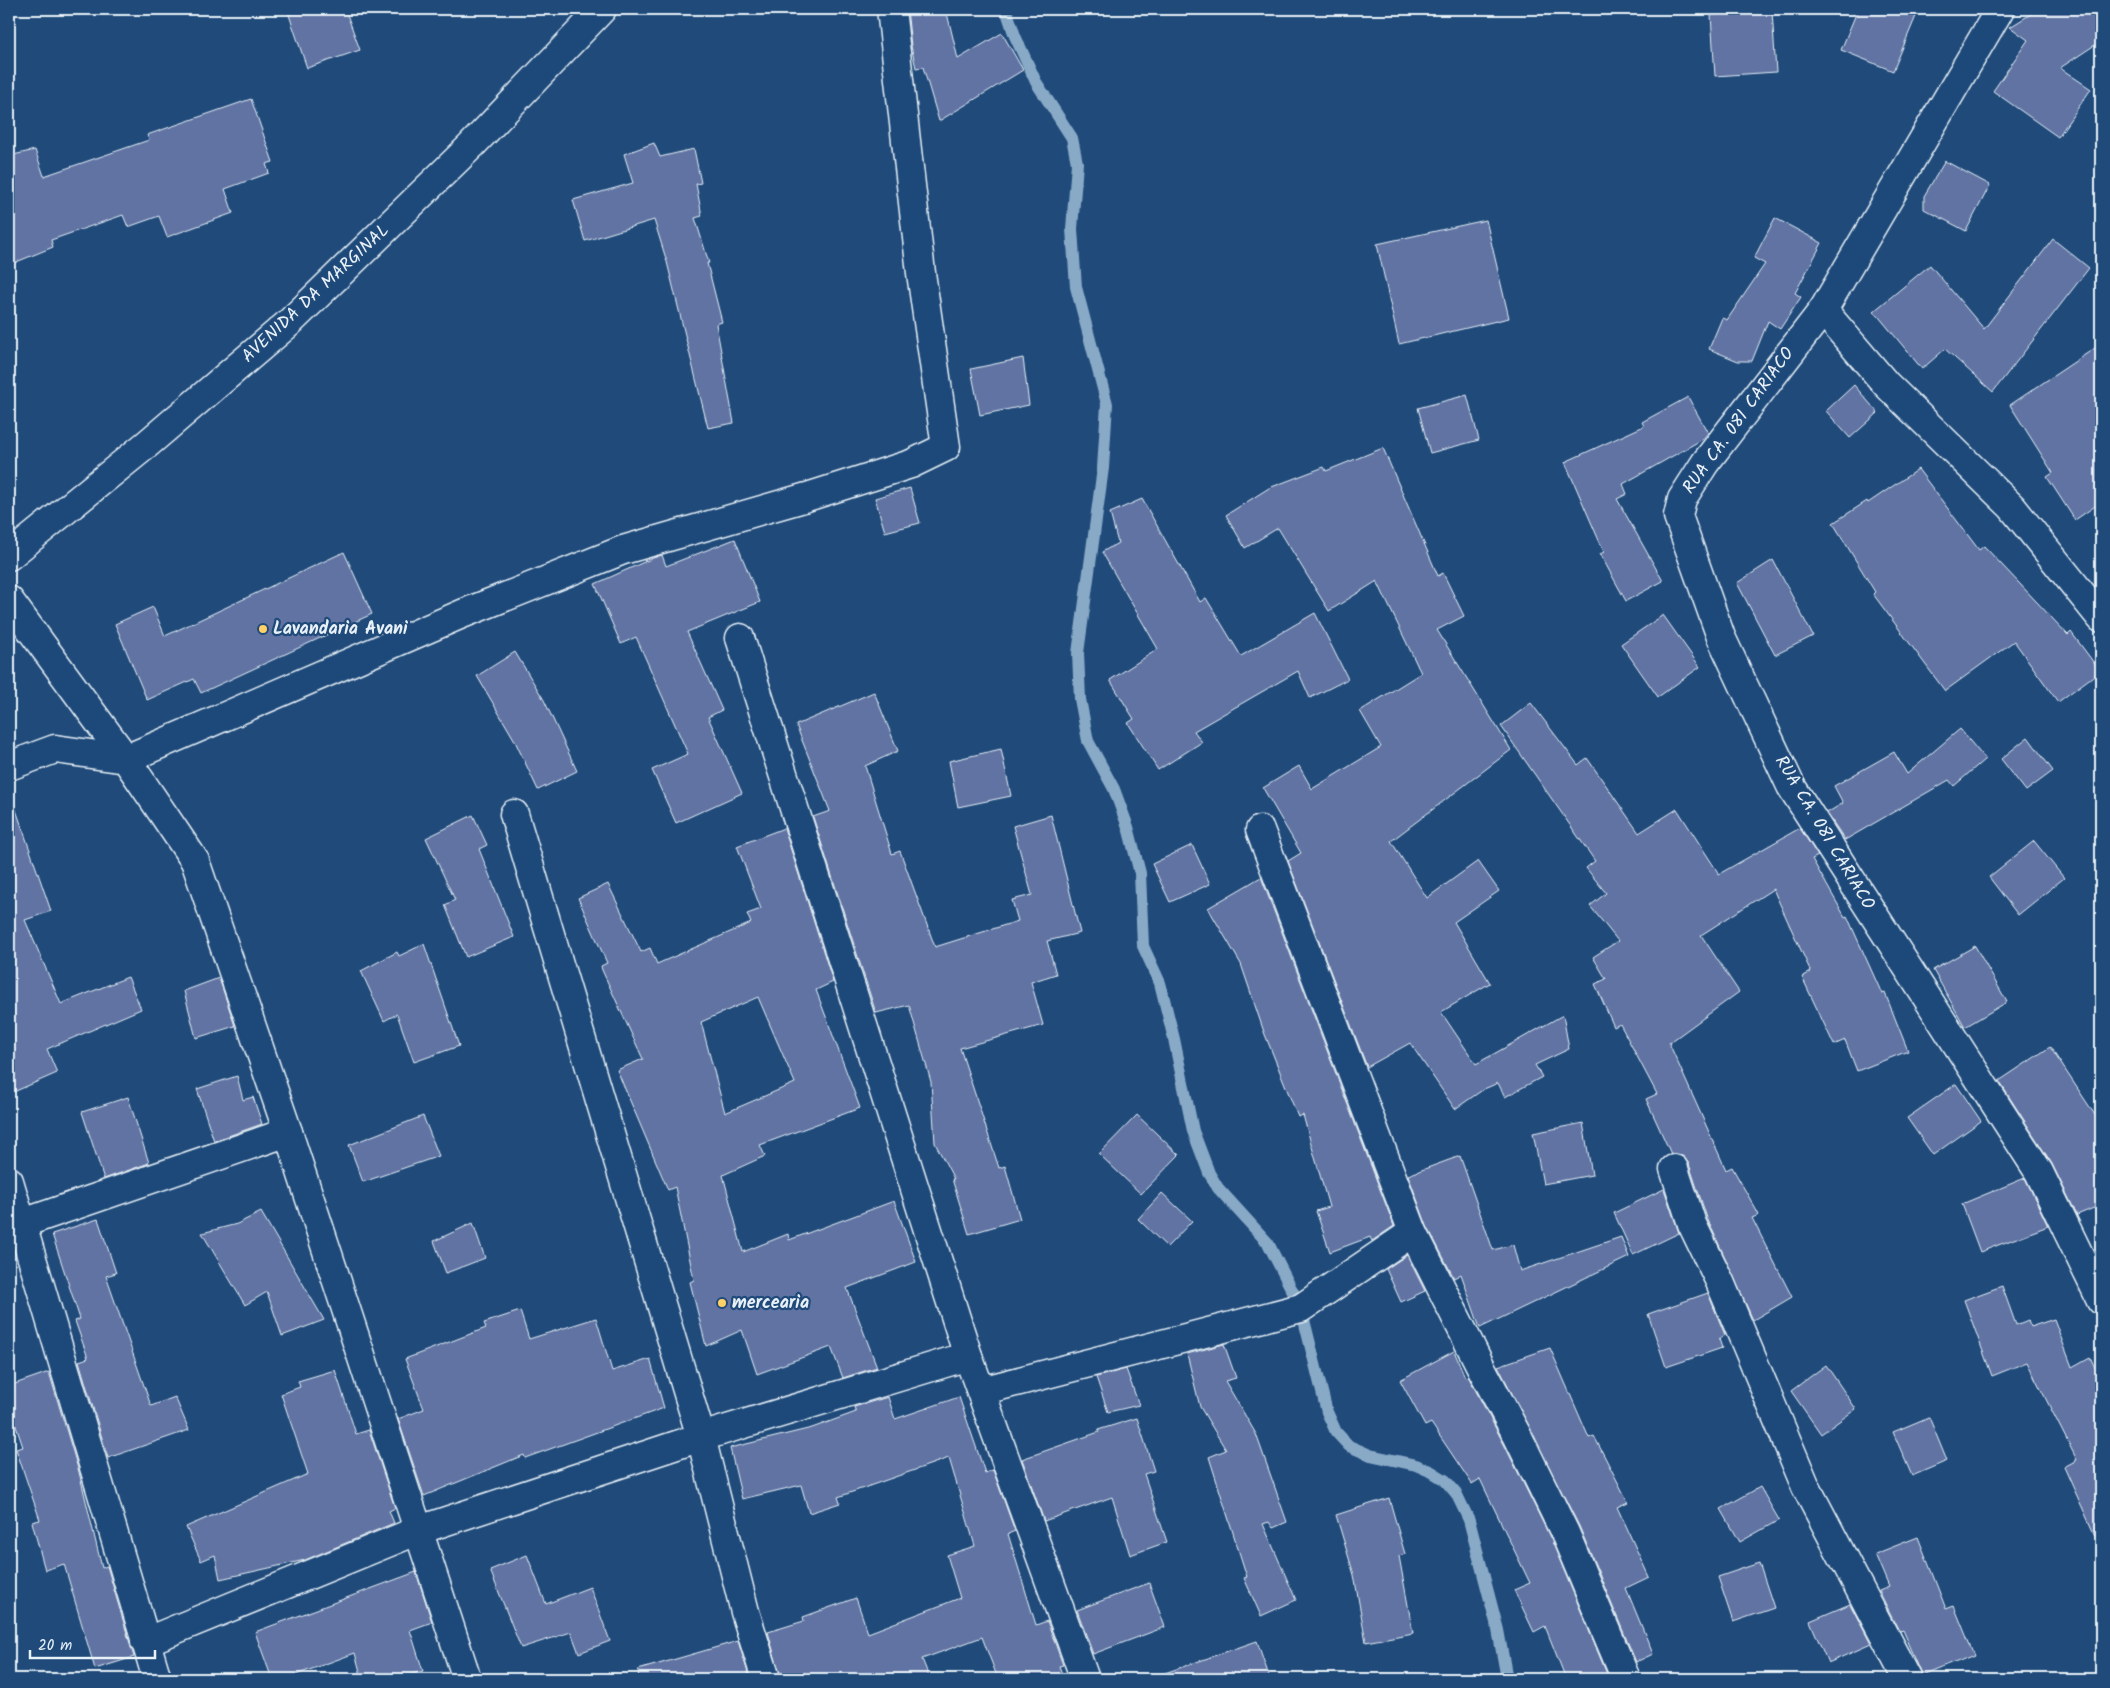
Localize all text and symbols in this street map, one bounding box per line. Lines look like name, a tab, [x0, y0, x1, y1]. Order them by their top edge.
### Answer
street label: AVENIDA DA MARGINAL	[235, 217, 397, 371]
street label: RUA CA. 081 CARIACO	[1676, 341, 1802, 501]
place label: Lavandaria Avani	[273, 615, 408, 644]
marker: Lavandaria Avani	[257, 623, 269, 635]
street label: RUA CA. 081 CARIACO	[1766, 750, 1882, 916]
place label: mercearia	[732, 1289, 809, 1318]
marker: mercearia	[716, 1297, 728, 1309]
scale bar	[30, 1628, 155, 1660]
text: 20 m	[38, 1634, 72, 1658]

